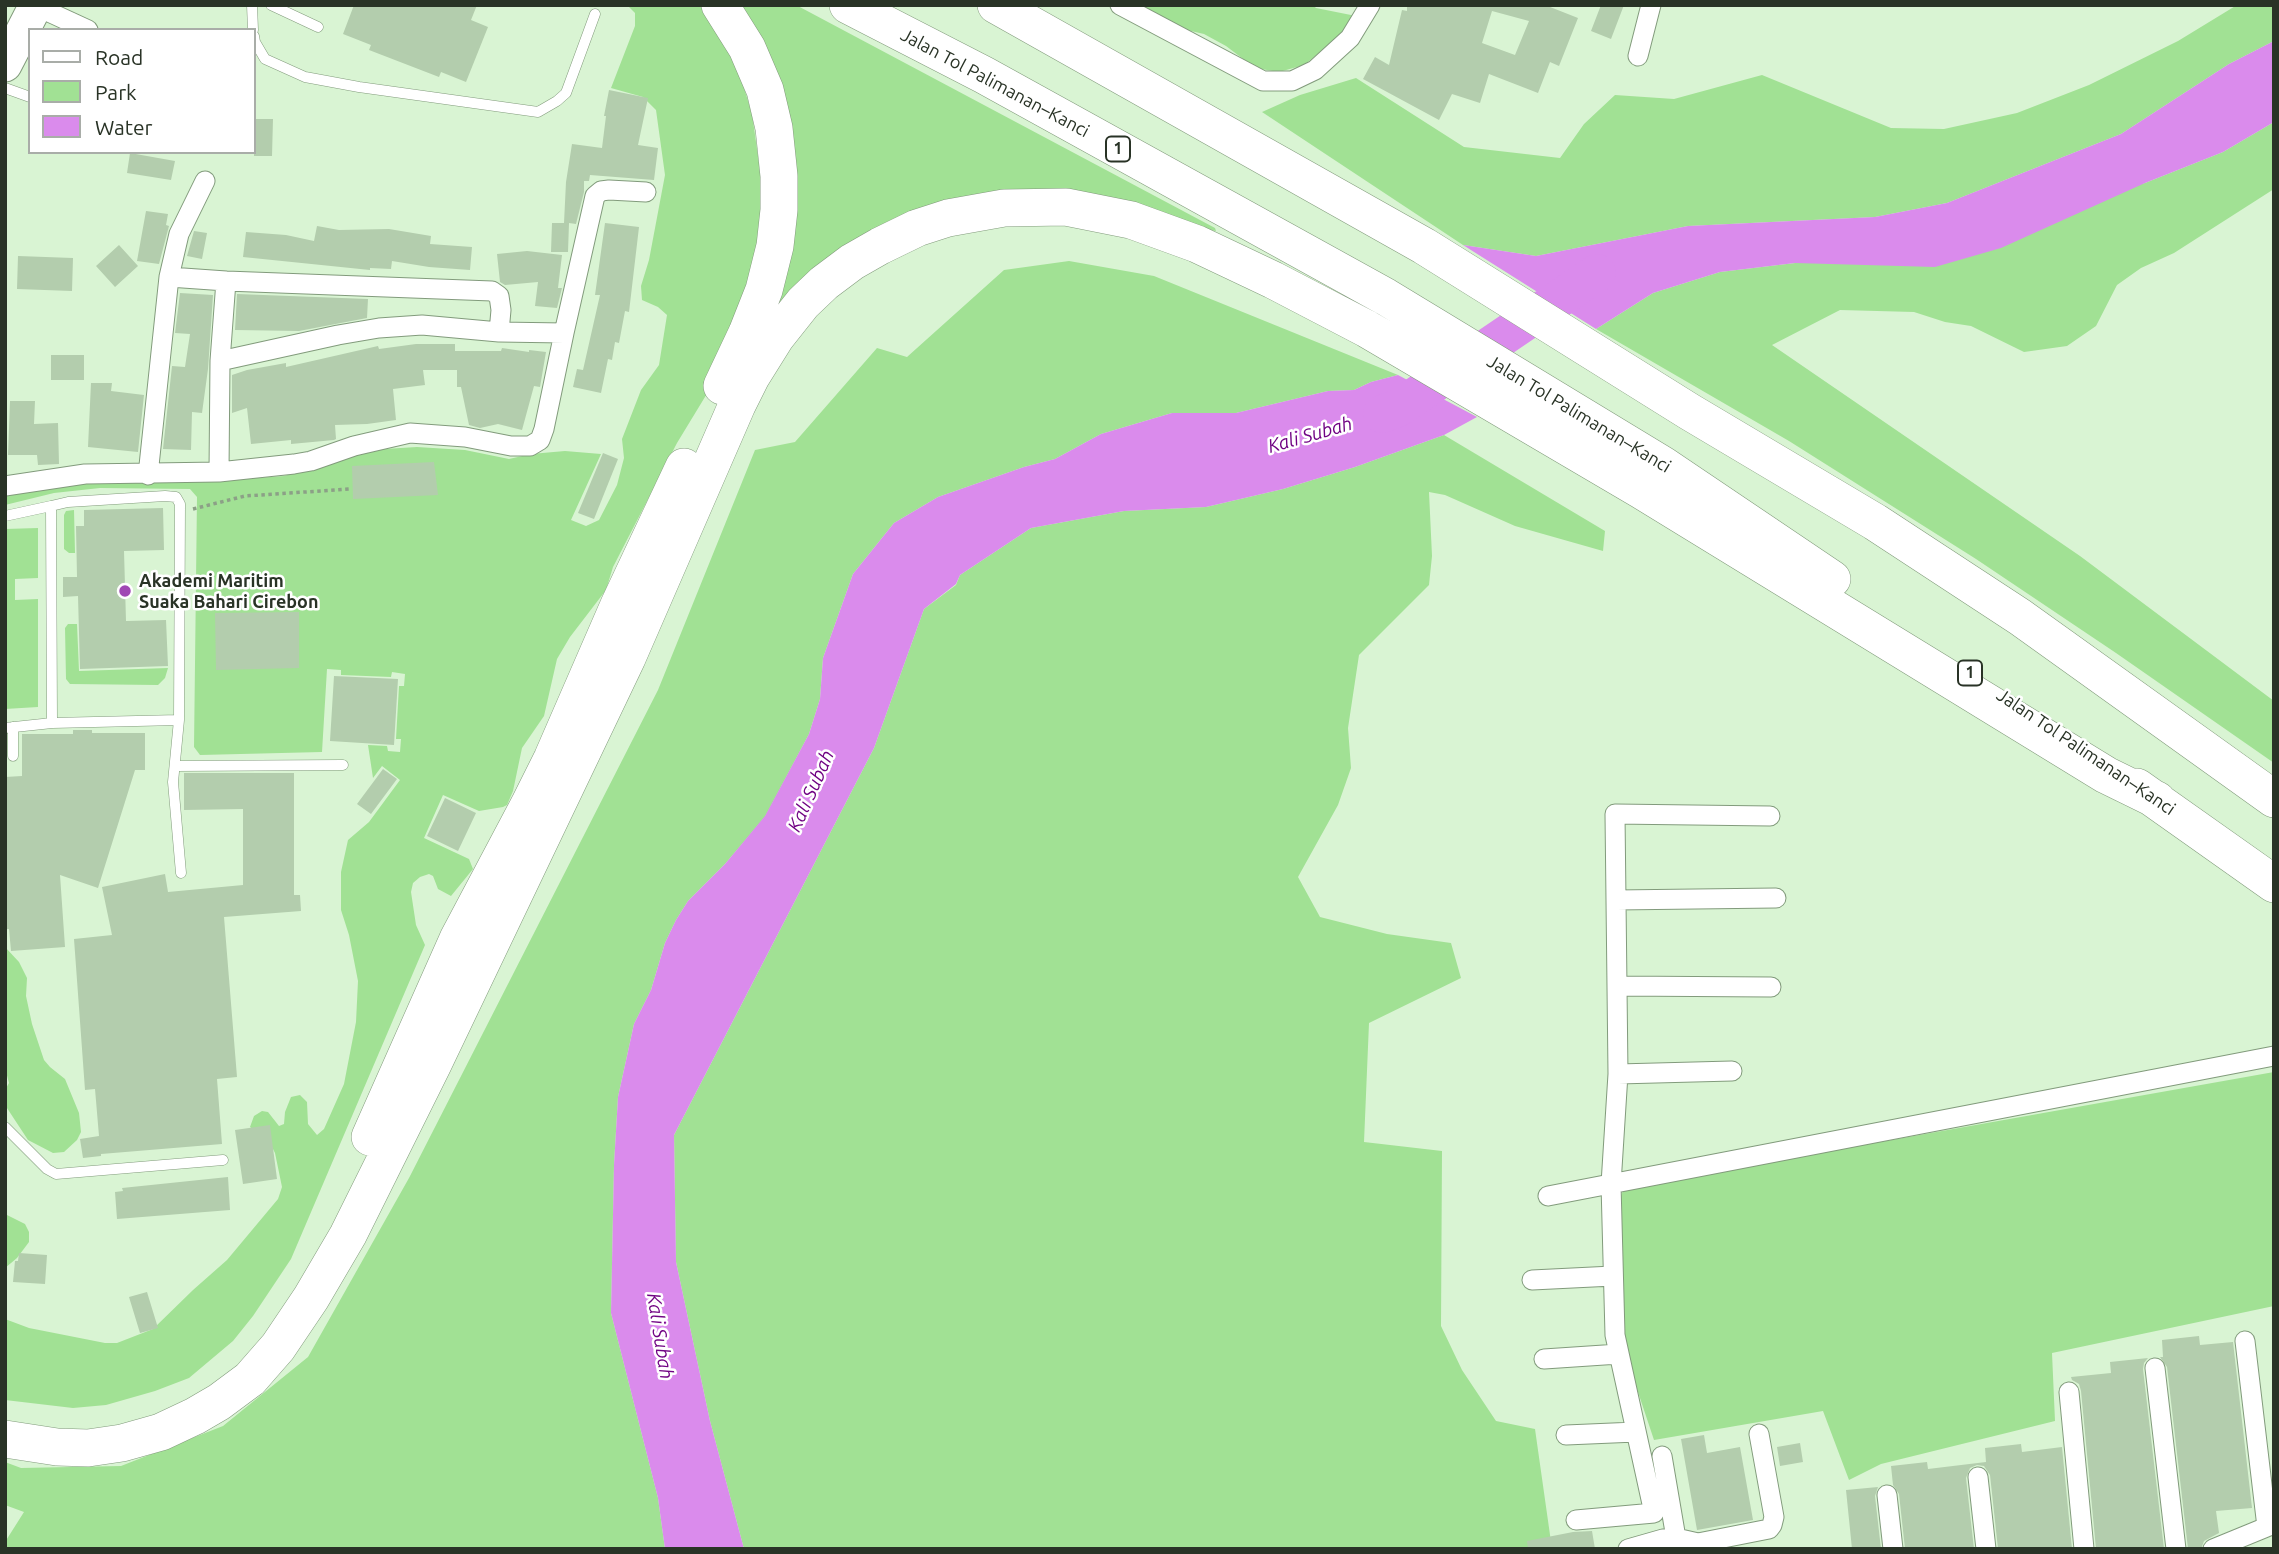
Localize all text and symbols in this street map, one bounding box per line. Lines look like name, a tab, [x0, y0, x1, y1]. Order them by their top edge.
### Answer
street label: Jalan Tol Palimanan–Kanci	[897, 24, 1093, 142]
legend	[28, 28, 256, 154]
text: Road	[95, 45, 143, 69]
text: Park	[95, 80, 137, 104]
text: Water	[95, 115, 153, 139]
road number: 1	[1106, 136, 1130, 162]
street label: Jalan Tol Palimanan–Kanci	[1483, 350, 1675, 478]
water label: Kali Subah	[1265, 412, 1355, 458]
place label: Akademi Maritim Suaka Bahari Cirebon	[139, 570, 318, 612]
marker: Akademi Maritim Suaka Bahari Cirebon	[117, 583, 133, 599]
road number: 1	[1958, 660, 1982, 686]
street label: Jalan Tol Palimanan–Kanci	[1993, 684, 2179, 820]
water label: Kali Subah	[783, 747, 839, 835]
water label: Kali Subah	[642, 1291, 678, 1381]

